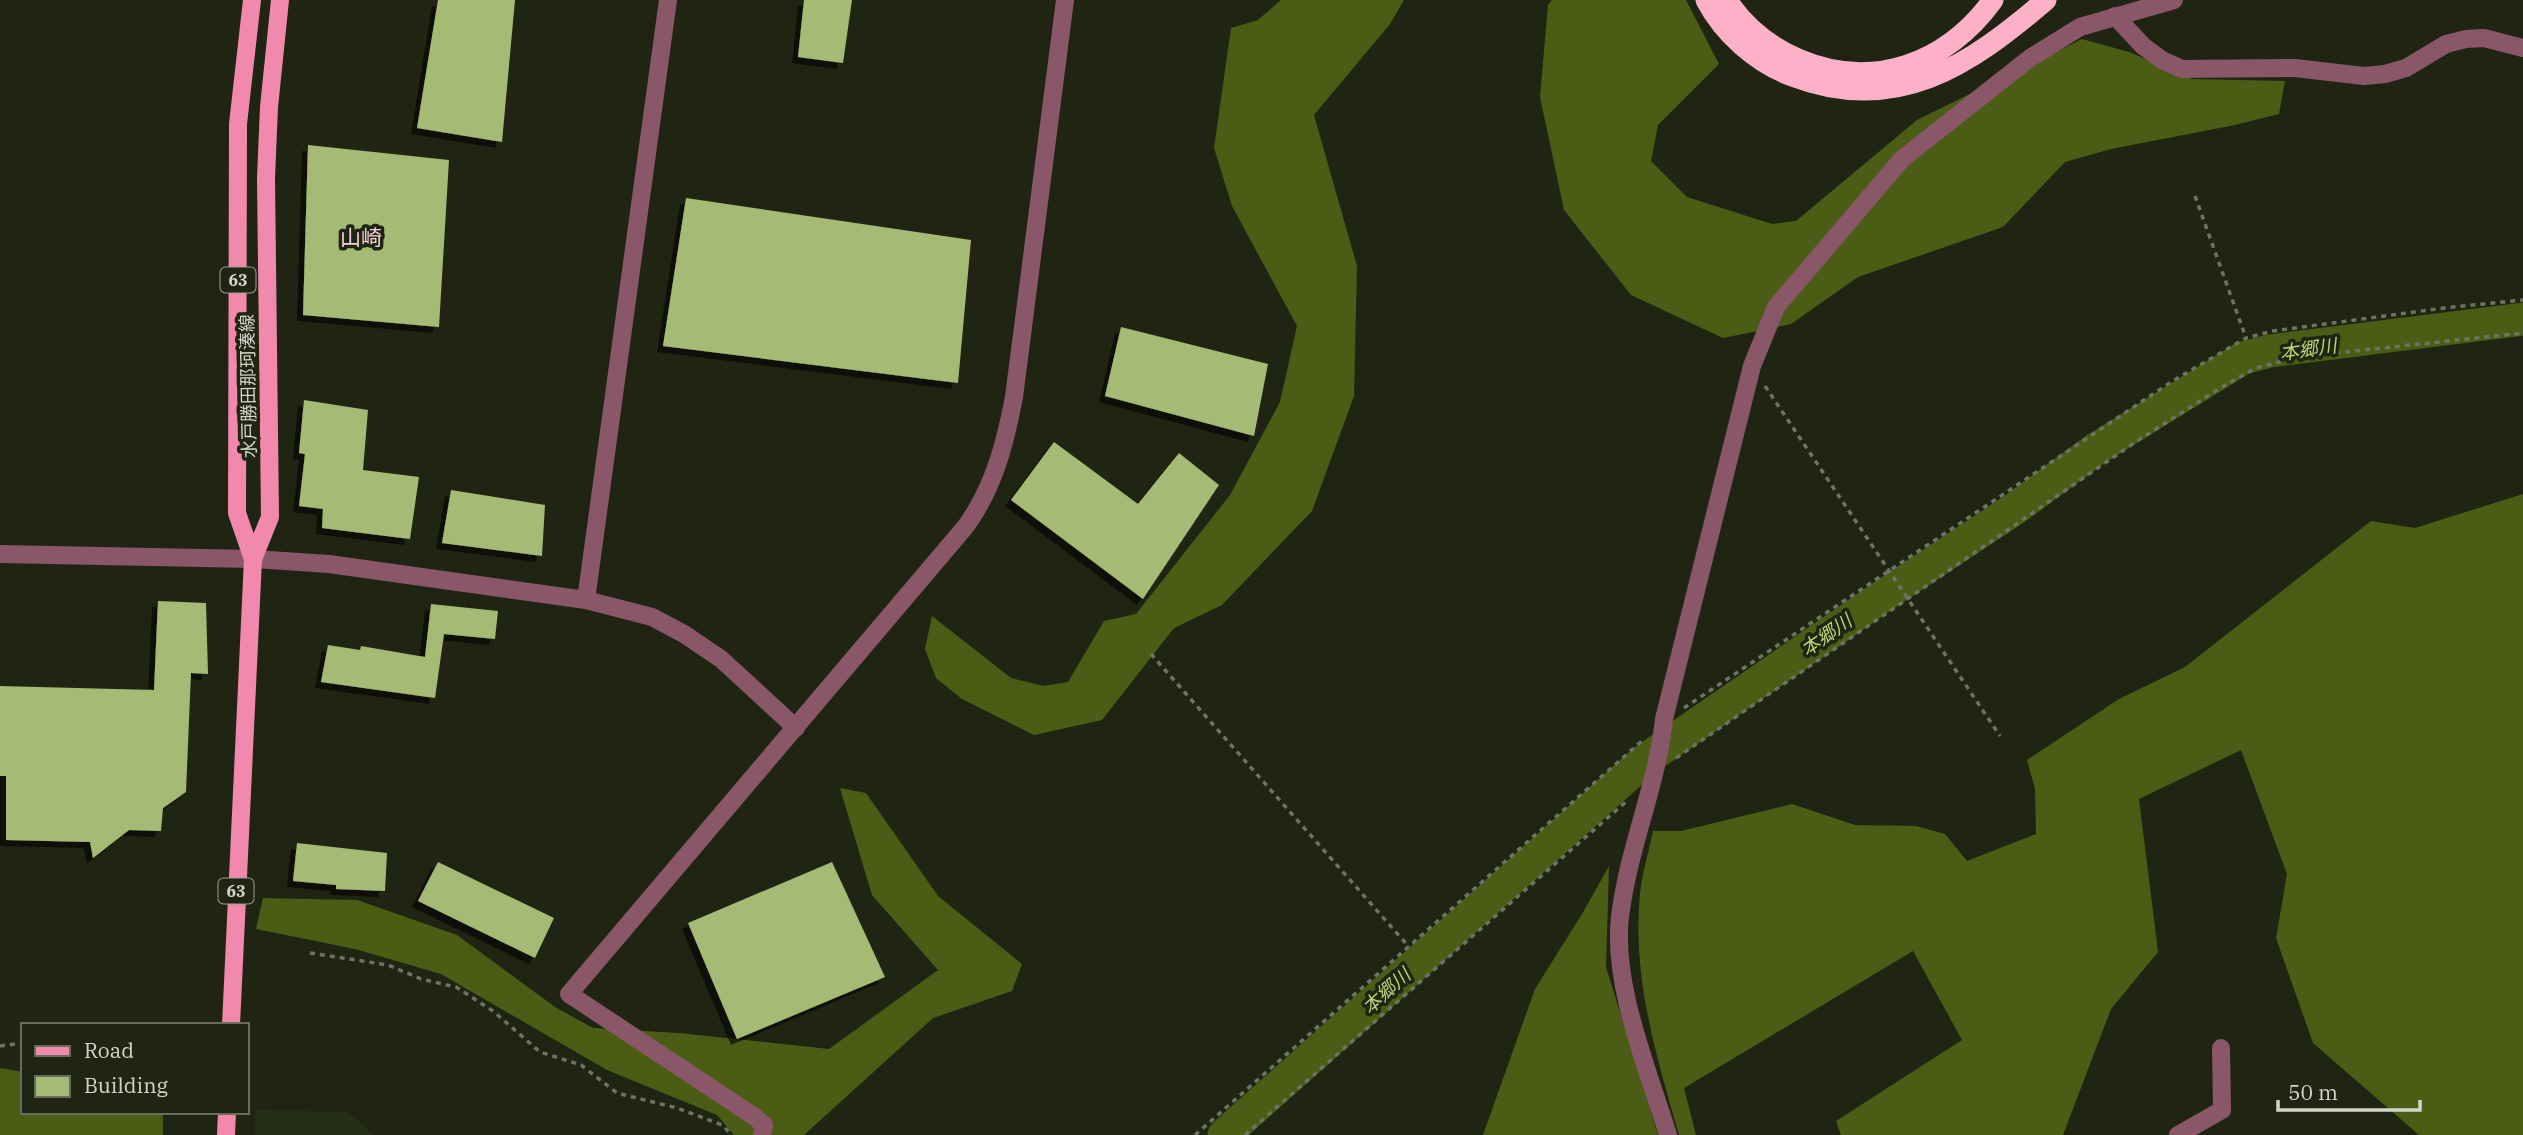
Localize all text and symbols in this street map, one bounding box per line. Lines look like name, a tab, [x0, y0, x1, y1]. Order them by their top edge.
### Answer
district label: 山崎	[340, 223, 382, 251]
road number: 63	[220, 268, 256, 292]
street label: 水戸勝田那珂湊線	[235, 314, 261, 458]
water label: 本郷川	[2278, 333, 2340, 365]
water label: 本郷川	[1796, 608, 1858, 661]
road number: 63	[218, 878, 254, 904]
water label: 本郷川	[1357, 962, 1417, 1019]
legend	[21, 1023, 248, 1114]
text: Road	[84, 1036, 134, 1064]
scale bar	[2278, 1068, 2420, 1112]
text: Building	[84, 1071, 169, 1099]
text: 50 m	[2288, 1078, 2338, 1106]

